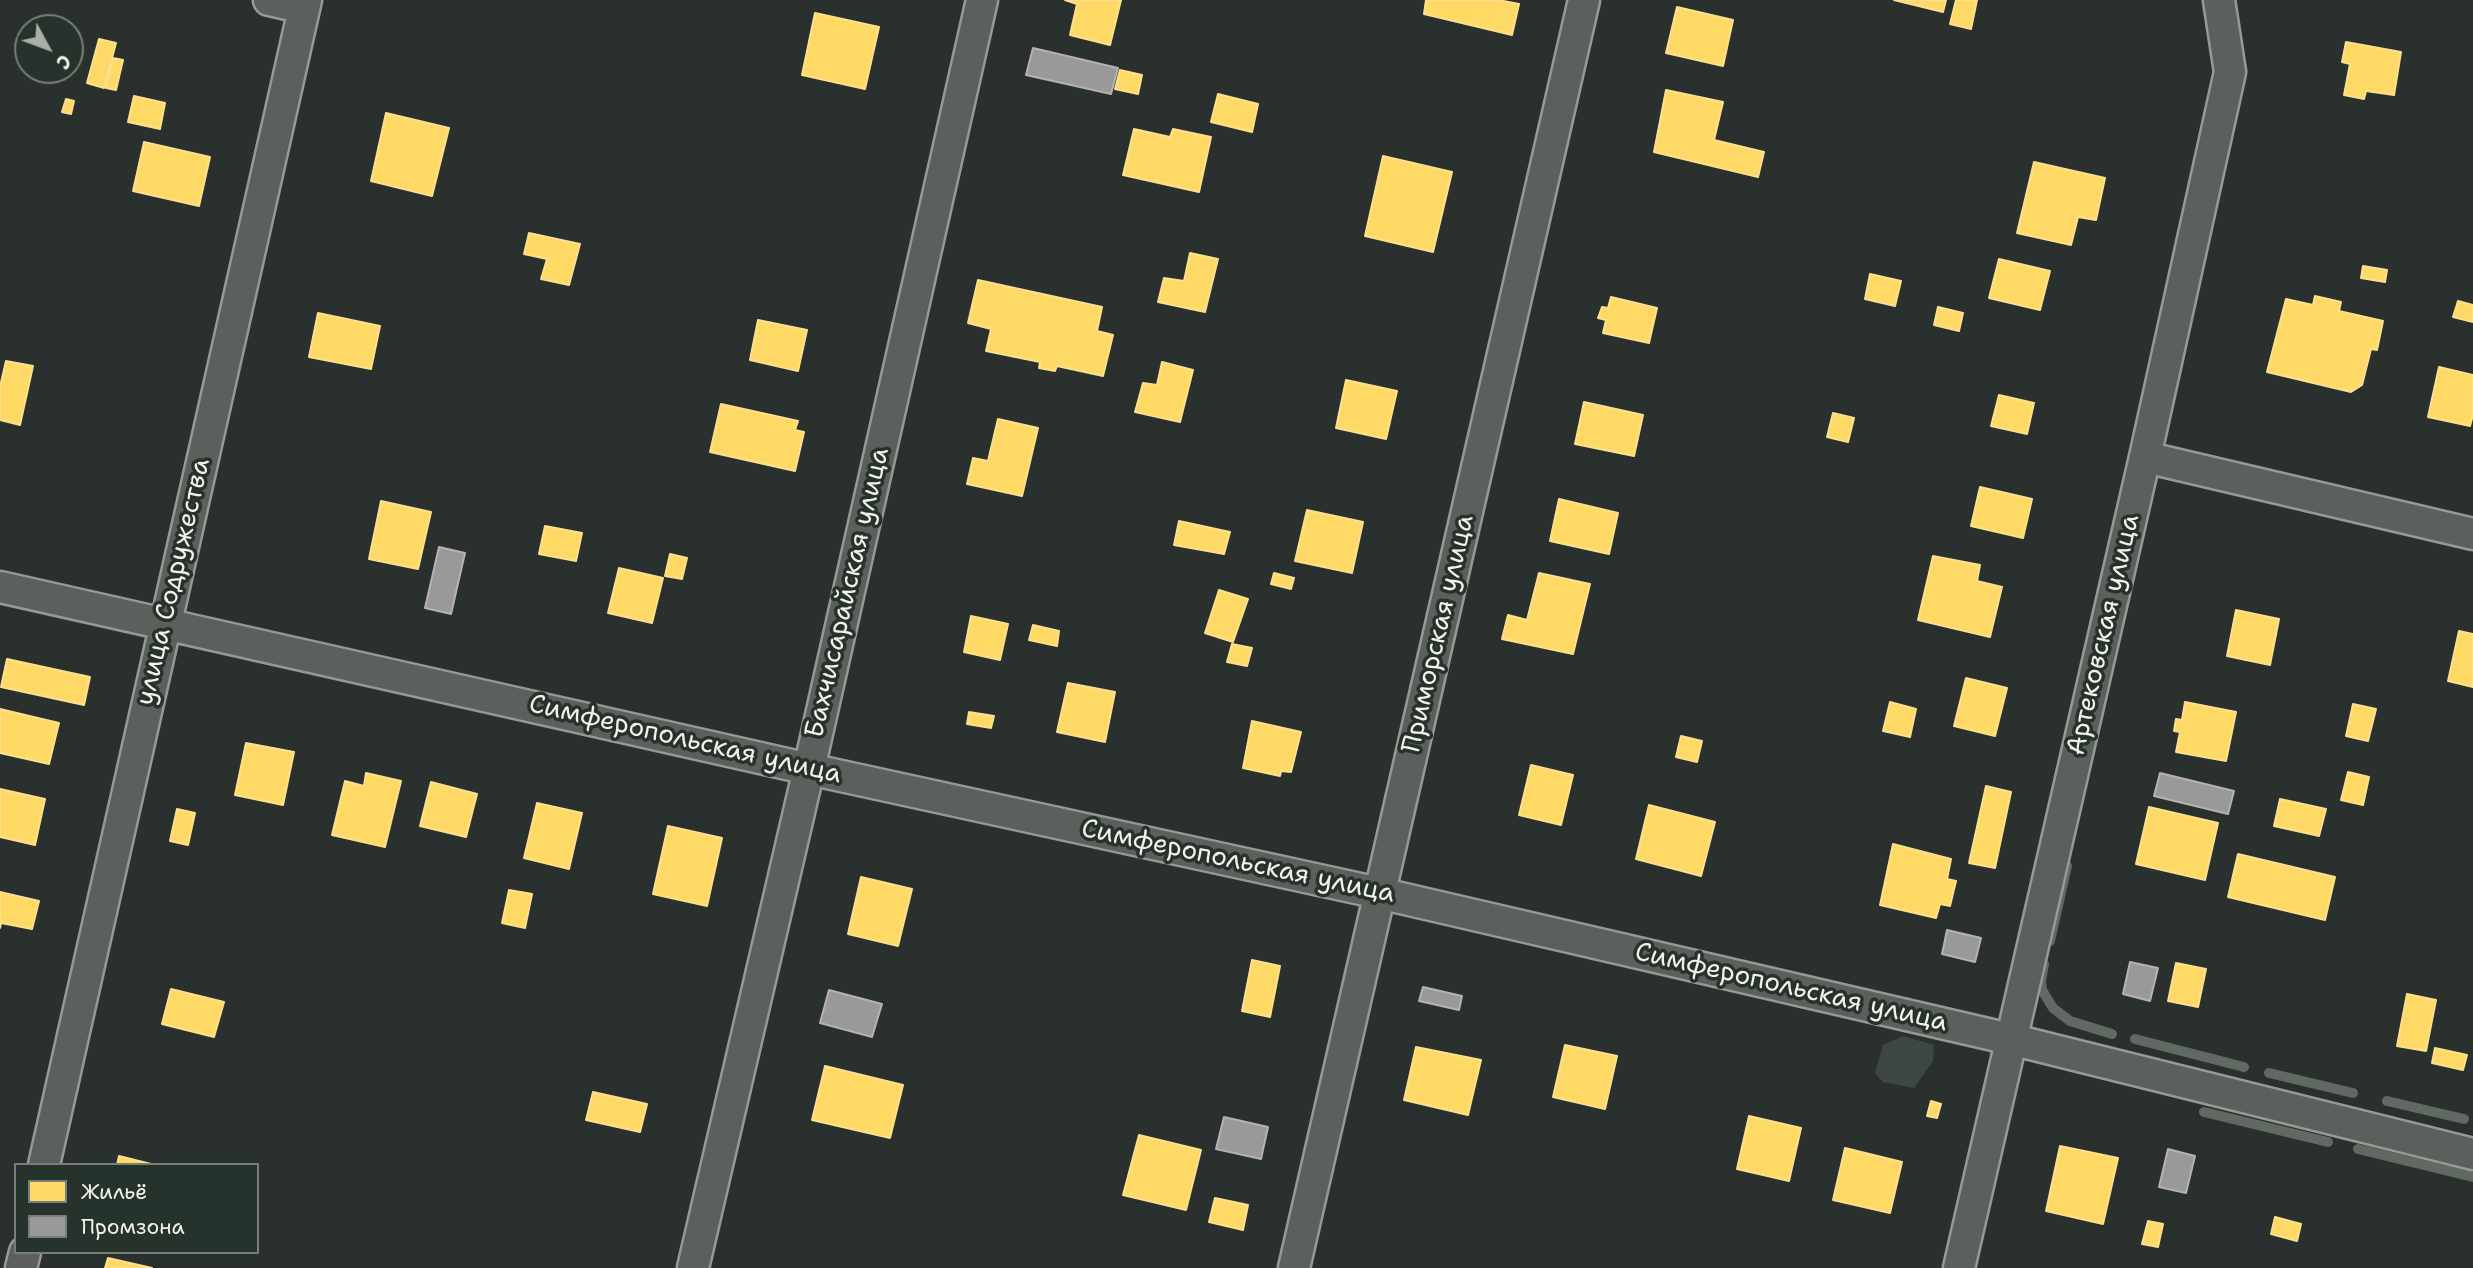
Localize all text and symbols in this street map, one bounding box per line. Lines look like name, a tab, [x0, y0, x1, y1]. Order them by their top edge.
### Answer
north arrow	[14, 14, 84, 84]
text: С	[50, 49, 77, 74]
street label: Бахчисарайская улица	[799, 445, 897, 741]
street label: улица Содружества	[130, 456, 218, 708]
street label: Приморская улица	[1396, 512, 1482, 756]
street label: Артековская улица	[2061, 512, 2147, 758]
street label: Симферопольская улица	[526, 689, 844, 791]
street label: Симферопольская улица	[1078, 814, 1398, 910]
street label: Симферопольская улица	[1632, 937, 1950, 1039]
legend	[14, 1163, 259, 1254]
text: Жильё	[81, 1178, 147, 1206]
text: Промзона	[81, 1213, 184, 1241]

